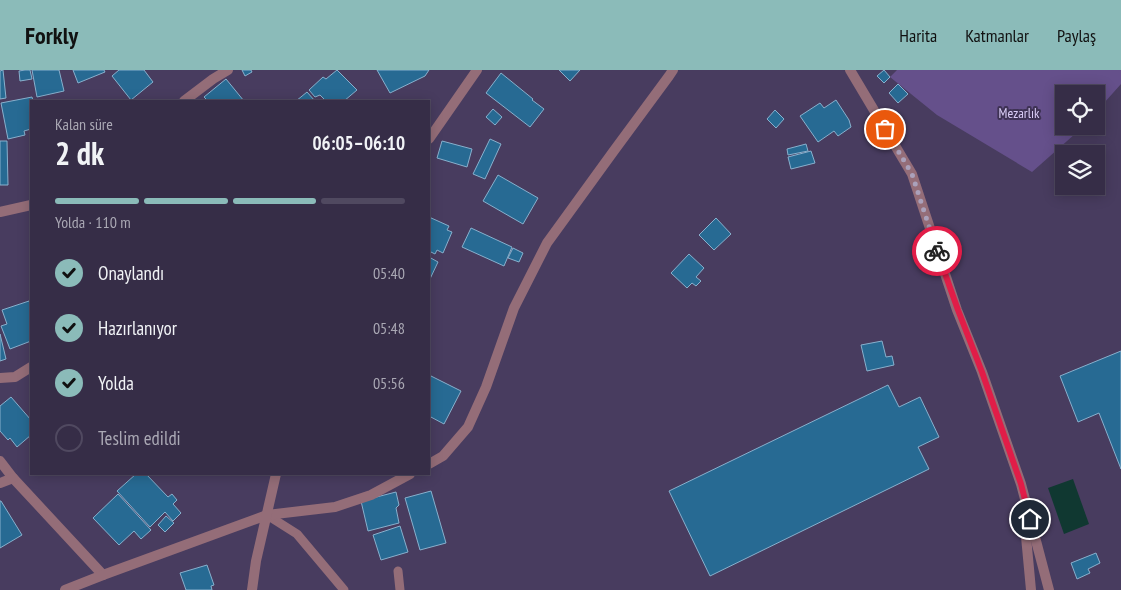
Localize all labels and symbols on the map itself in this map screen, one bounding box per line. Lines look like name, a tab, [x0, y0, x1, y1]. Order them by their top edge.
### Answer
park label: Mezarlık	[999, 104, 1040, 122]
pin	[864, 108, 906, 150]
courier	[912, 226, 962, 276]
pin	[1009, 498, 1051, 540]

